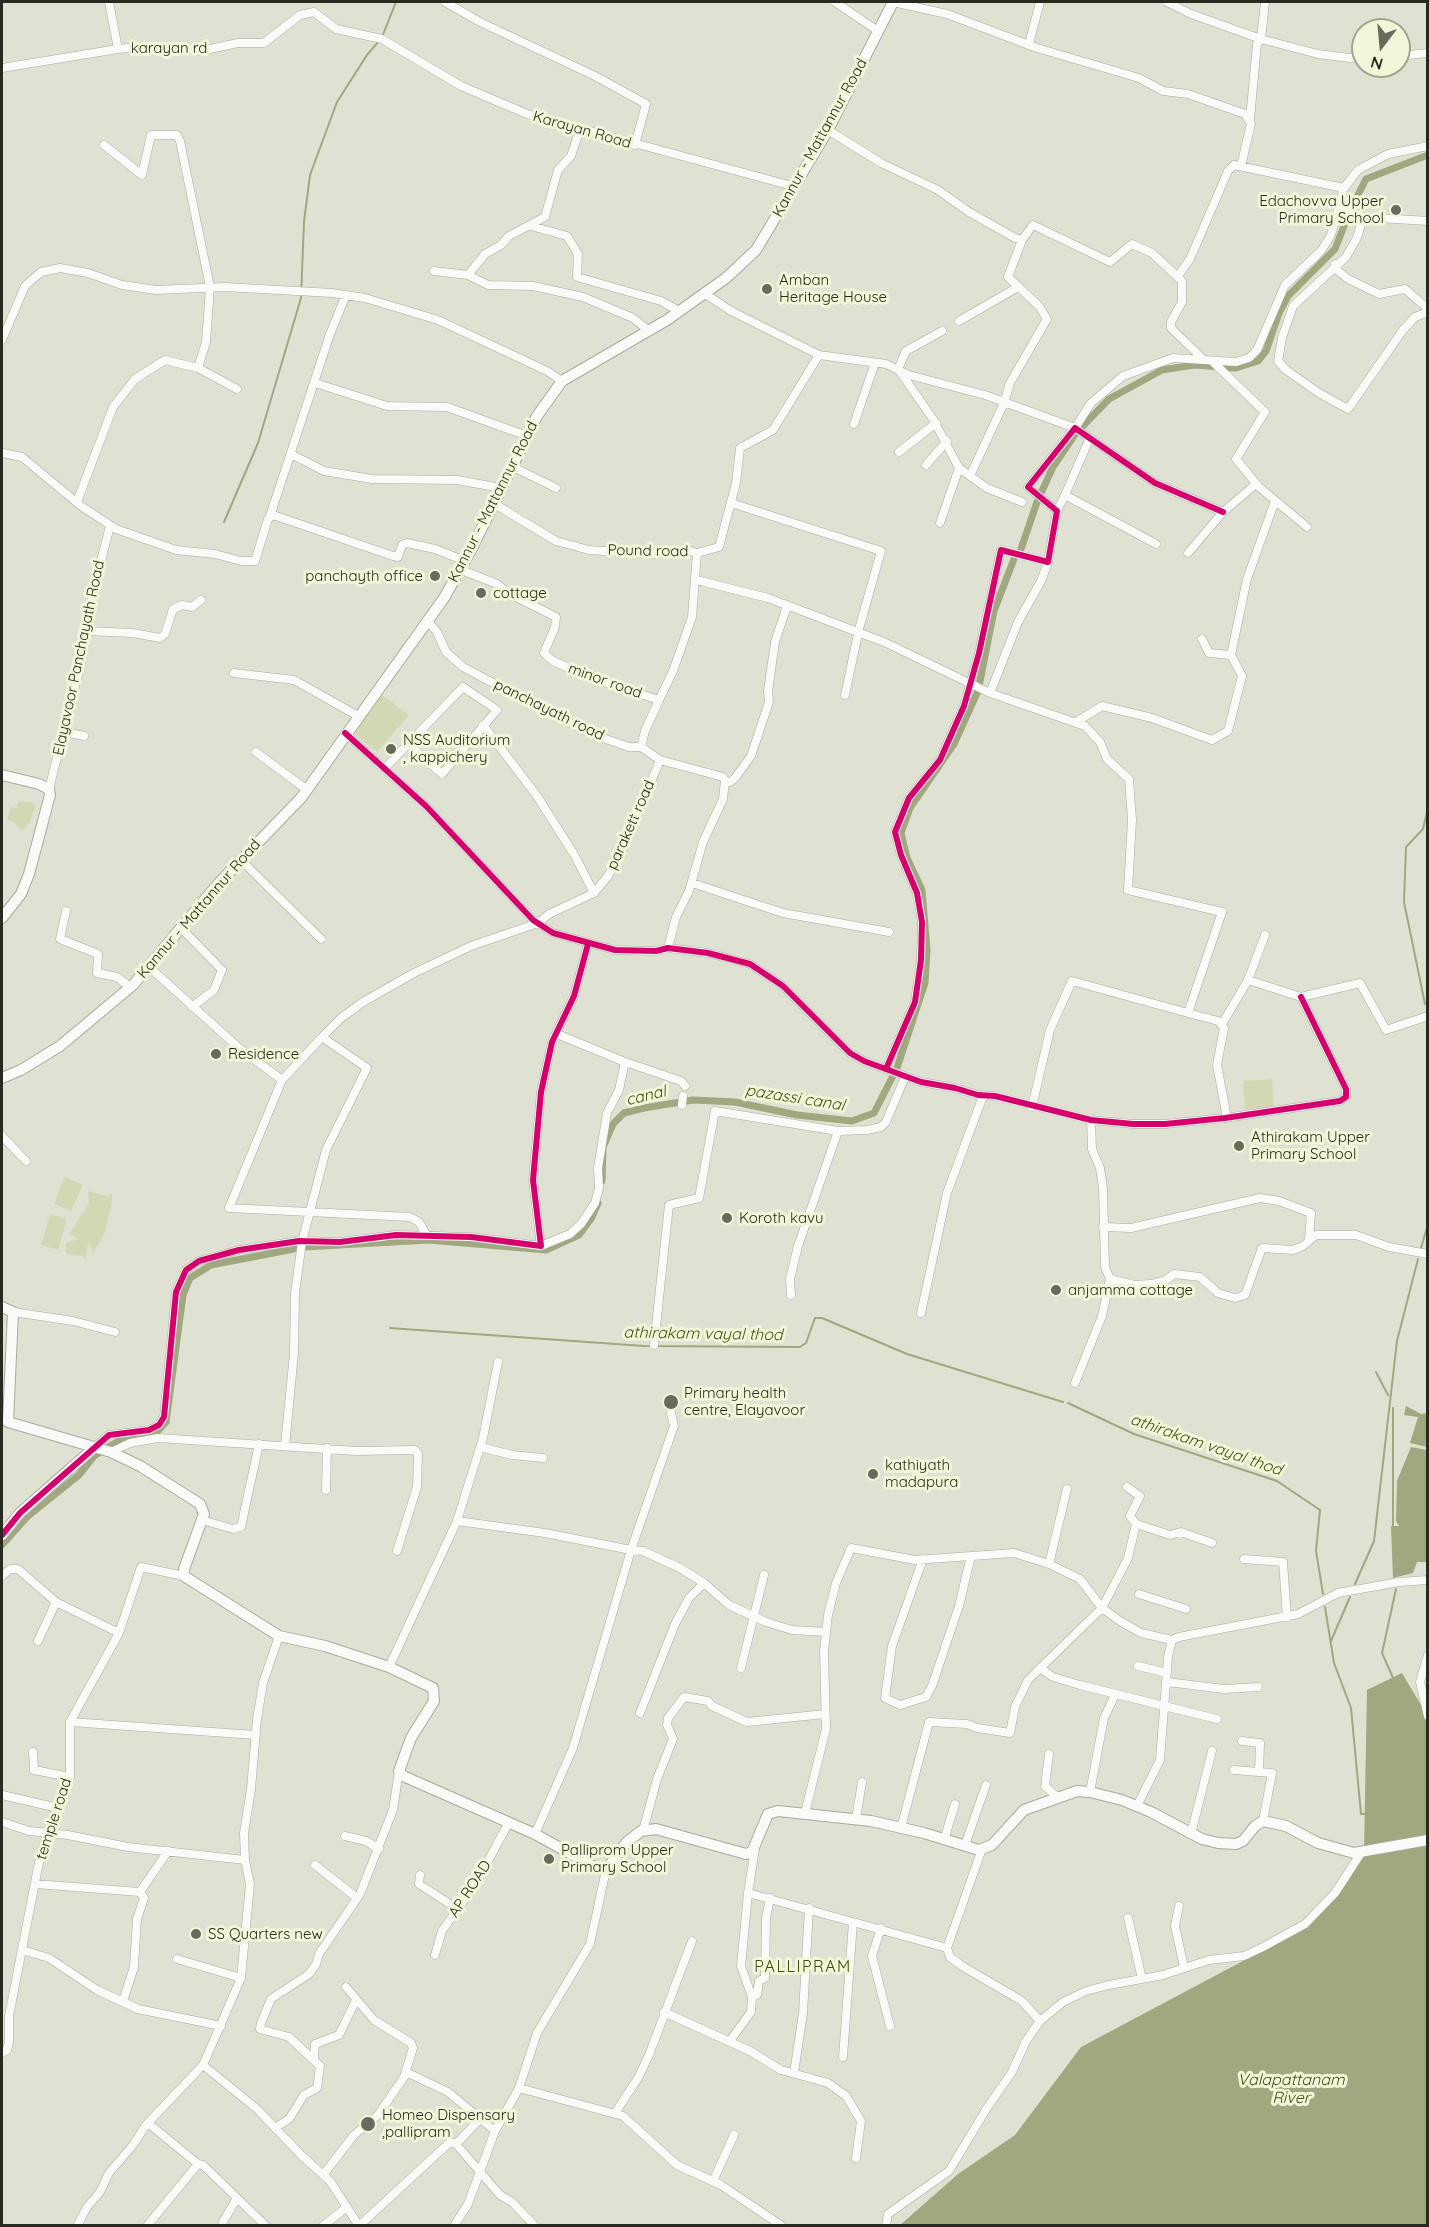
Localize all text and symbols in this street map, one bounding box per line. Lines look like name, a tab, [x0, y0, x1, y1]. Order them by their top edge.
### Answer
north arrow	[1351, 18, 1411, 78]
street label: karayan rd	[131, 39, 207, 57]
text: N	[1368, 52, 1385, 75]
street label: Kannur - Mattannur Road	[769, 56, 871, 220]
street label: Karayan Road	[531, 107, 633, 153]
place label: Edachovva Upper Primary School	[1259, 192, 1384, 227]
marker: Edachovva Upper Primary School	[1389, 203, 1403, 217]
place label: Amban Heritage House	[779, 271, 887, 306]
marker: Amban Heritage House	[760, 282, 774, 296]
street label: Kannur - Mattannur Road	[444, 418, 542, 586]
street label: Pound road	[607, 541, 689, 561]
street label: Elayavoor Panchayath Road	[50, 559, 108, 757]
place label: panchayth office	[305, 567, 423, 585]
marker: panchayth office	[428, 569, 442, 583]
place label: cottage	[493, 584, 547, 602]
marker: cottage	[474, 586, 488, 600]
street label: minor road	[566, 659, 644, 703]
street label: panchayath road	[491, 676, 607, 744]
place label: NSS Auditorium , kappichery	[403, 731, 511, 766]
marker: NSS Auditorium , kappichery	[384, 742, 398, 756]
street label: parakett road	[603, 777, 659, 873]
street label: Kannur - Mattannur Road	[134, 836, 264, 982]
place label: Residence	[228, 1045, 299, 1063]
marker: Residence	[209, 1047, 223, 1061]
water label: pazassi canal	[744, 1081, 846, 1115]
water label: canal	[624, 1082, 668, 1110]
place label: Athirakam Upper Primary School	[1251, 1128, 1370, 1163]
marker: Athirakam Upper Primary School	[1232, 1139, 1246, 1153]
place label: Koroth kavu	[739, 1209, 823, 1227]
marker: Koroth kavu	[720, 1211, 734, 1225]
place label: anjamma cottage	[1068, 1281, 1193, 1299]
marker: anjamma cottage	[1049, 1283, 1063, 1297]
water label: athirakam vayal thod	[623, 1323, 783, 1345]
place label: Primary health centre, Elayavoor	[684, 1384, 805, 1419]
marker: Primary health centre, Elayavoor	[662, 1393, 680, 1411]
water label: athirakam vayal thod	[1128, 1410, 1284, 1480]
place label: kathiyath madapura	[885, 1456, 958, 1491]
marker: kathiyath madapura	[866, 1467, 880, 1481]
street label: temple road	[32, 1776, 76, 1862]
place label: Palliprom Upper Primary School	[561, 1841, 674, 1876]
marker: Palliprom Upper Primary School	[542, 1852, 556, 1866]
street label: AP ROAD	[445, 1857, 495, 1921]
place label: SS Quarters new	[208, 1925, 323, 1943]
marker: SS Quarters new	[189, 1927, 203, 1941]
district label: PALLIPRAM	[754, 1957, 852, 1977]
water label: Valapattanam River	[1238, 2070, 1344, 2108]
place label: Homeo Dispensary ,pallipram	[382, 2106, 515, 2141]
marker: Homeo Dispensary ,pallipram	[359, 2115, 377, 2133]

